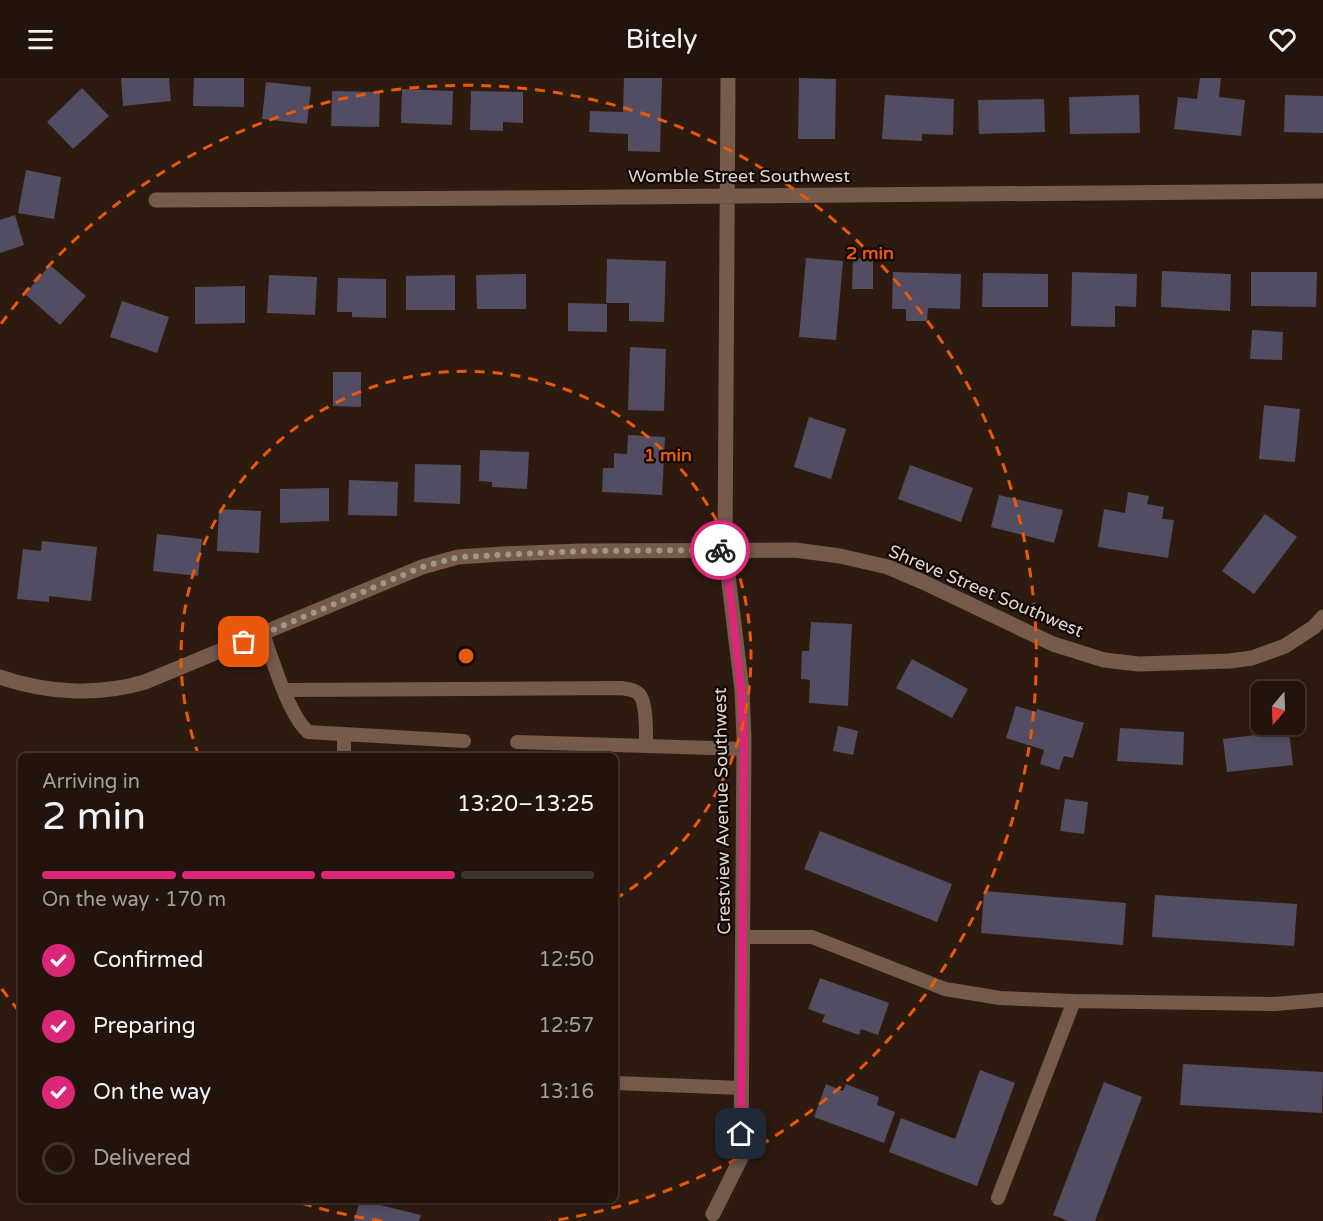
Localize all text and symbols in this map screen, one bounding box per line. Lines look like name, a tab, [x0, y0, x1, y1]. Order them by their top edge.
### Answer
icon: menu	[24, 23, 57, 56]
text: Bitely	[626, 23, 697, 56]
icon: heart	[1266, 23, 1299, 56]
street label: Womble Street Southwest	[628, 165, 850, 187]
text: 2 min	[846, 242, 894, 264]
text: 1 min	[644, 444, 692, 466]
courier	[690, 520, 750, 580]
icon: bike	[704, 534, 737, 567]
street label: Shreve Street Southwest	[885, 540, 1087, 642]
pin	[218, 616, 269, 667]
icon: bag	[227, 625, 260, 658]
centre of rings	[456, 646, 476, 666]
north arrow	[1251, 681, 1305, 735]
map controls	[1251, 681, 1305, 735]
street label: Crestview Avenue Southwest	[709, 687, 735, 935]
text: Arriving in	[42, 770, 140, 794]
text: 13:20–13:25	[457, 791, 594, 817]
text: 2 min	[42, 793, 146, 840]
text: On the way · 170 m	[42, 888, 226, 912]
icon: check	[42, 944, 75, 977]
text: Confirmed	[93, 947, 203, 973]
text: 12:50	[539, 948, 594, 972]
icon: check	[42, 1010, 75, 1043]
text: Preparing	[93, 1013, 196, 1039]
text: 12:57	[539, 1014, 594, 1038]
icon: check	[42, 1076, 75, 1109]
text: On the way	[93, 1079, 211, 1105]
text: 13:16	[539, 1080, 594, 1104]
pin	[715, 1108, 766, 1159]
icon: home	[724, 1117, 757, 1150]
text: Delivered	[93, 1145, 191, 1171]

